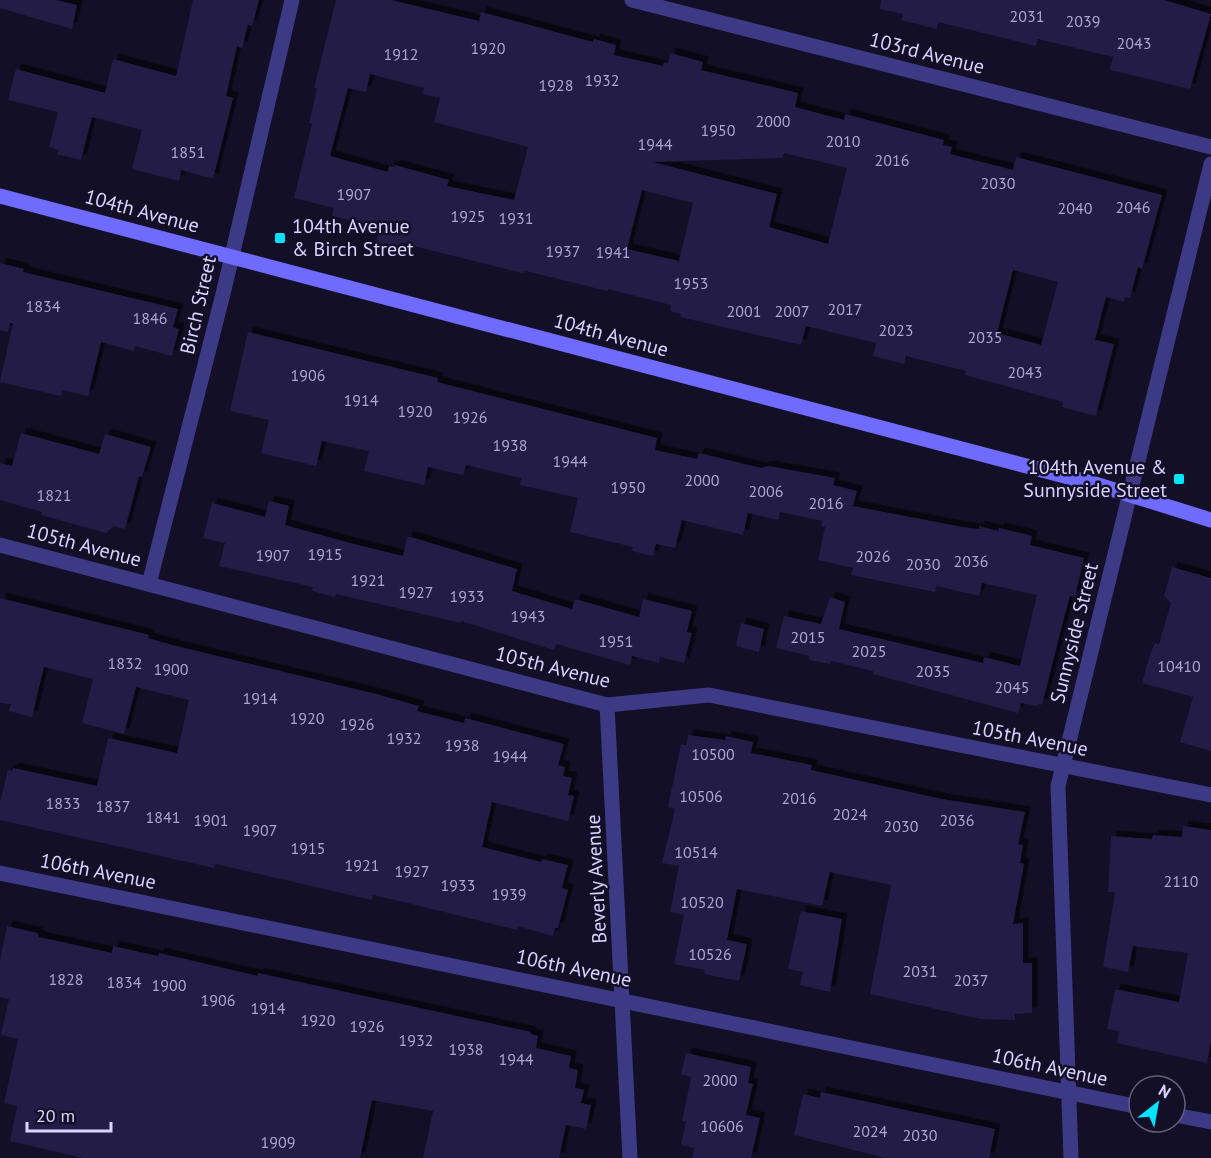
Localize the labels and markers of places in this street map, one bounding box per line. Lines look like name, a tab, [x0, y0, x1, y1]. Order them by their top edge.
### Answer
place label: 104th Avenue & Birch Street	[292, 213, 414, 262]
marker: 104th Avenue & Birch Street	[273, 231, 287, 245]
place label: 104th Avenue & Sunnyside Street	[1023, 454, 1167, 503]
marker: 104th Avenue & Sunnyside Street	[1172, 472, 1186, 486]

